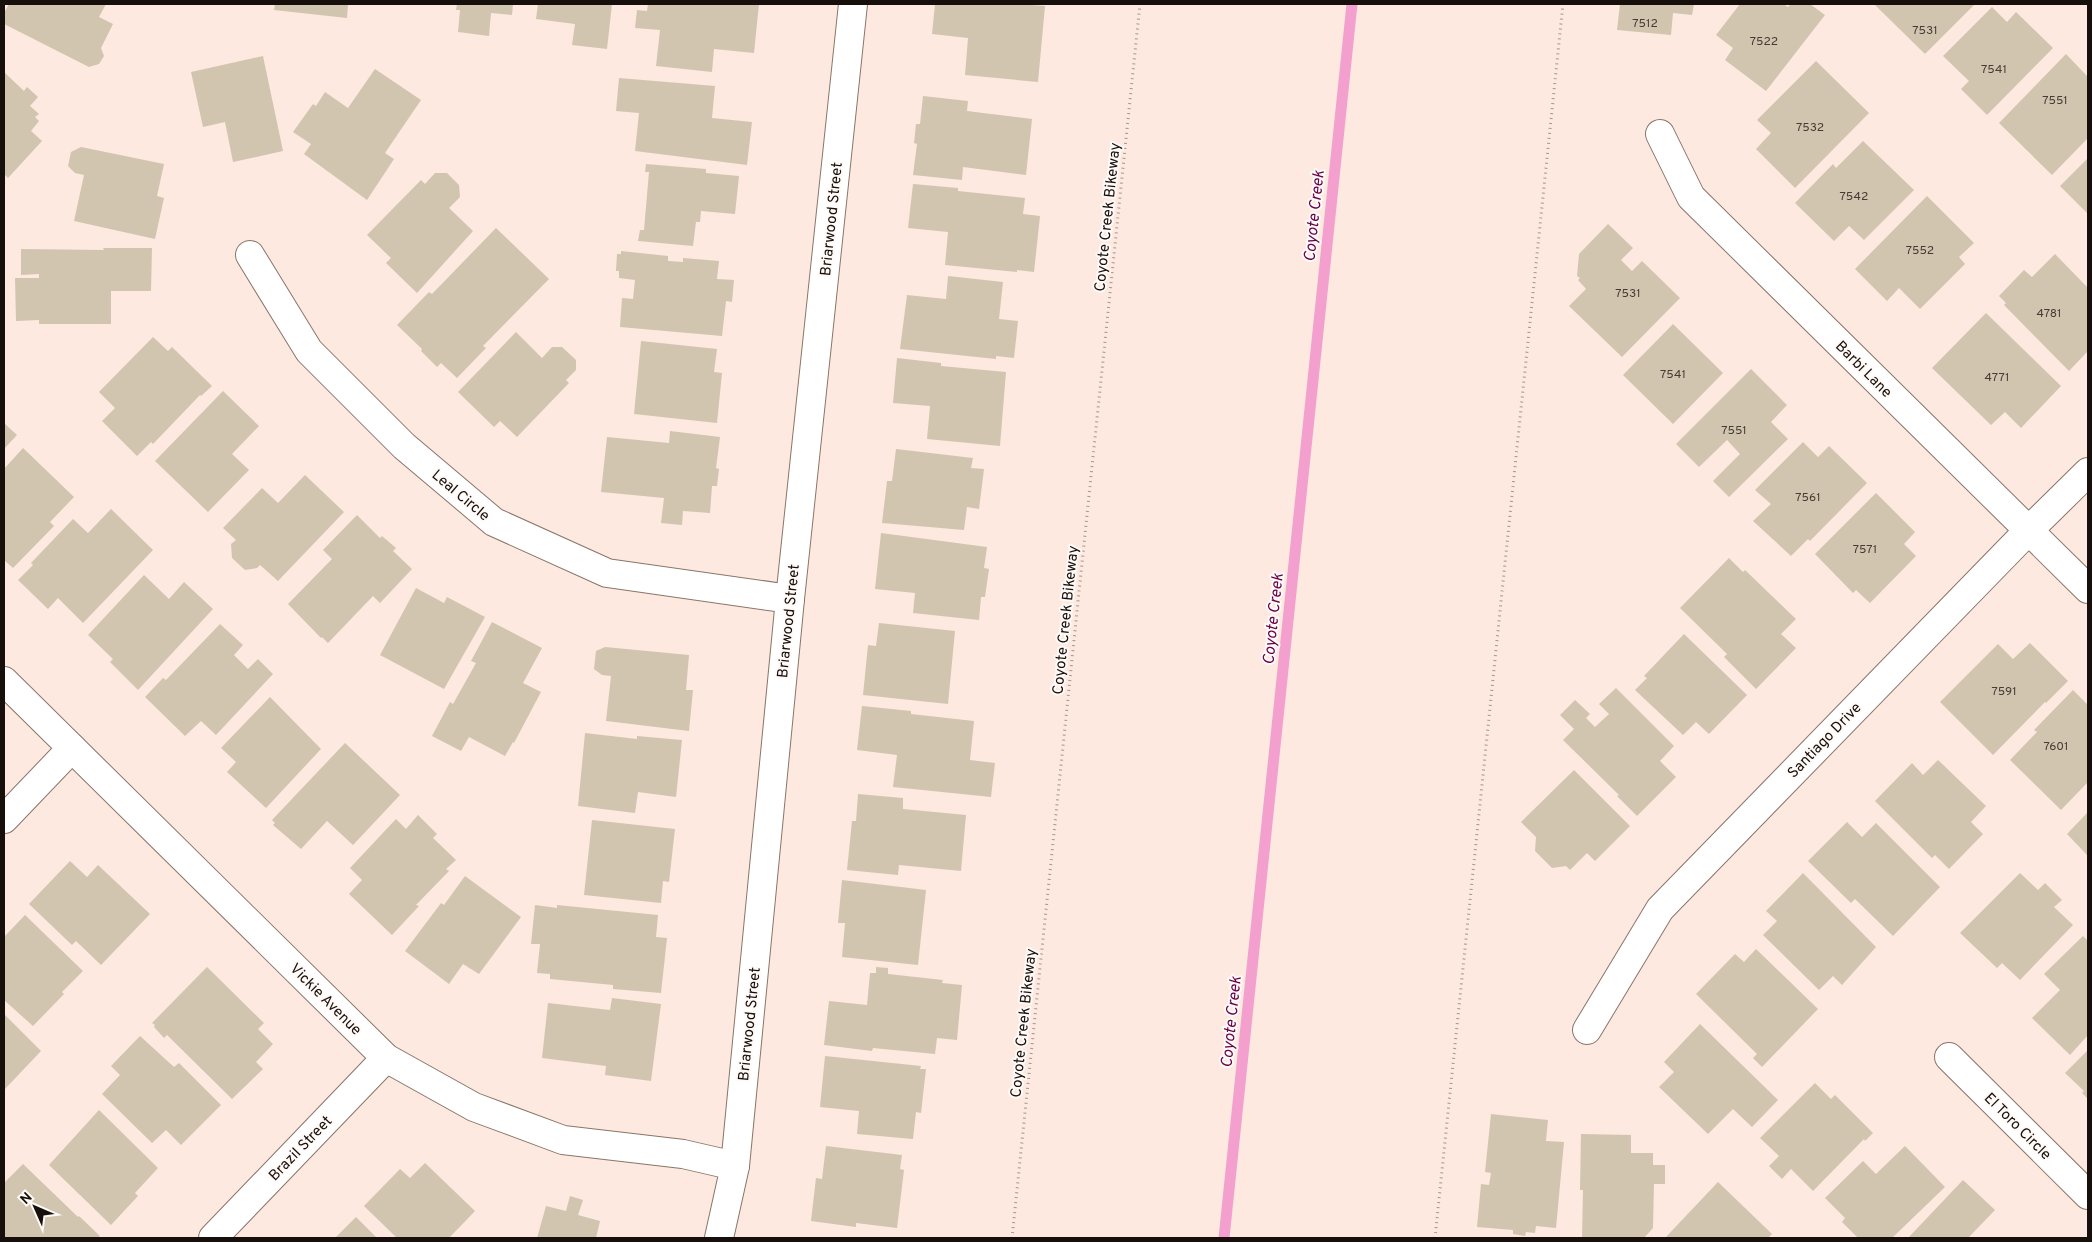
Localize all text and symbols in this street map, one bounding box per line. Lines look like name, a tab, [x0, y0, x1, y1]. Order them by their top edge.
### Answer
house number: 7512	[1632, 16, 1658, 32]
house number: 7531	[1912, 23, 1938, 39]
house number: 7522	[1750, 34, 1778, 50]
house number: 7541	[1981, 62, 2007, 78]
house number: 7551	[2042, 93, 2068, 109]
house number: 7532	[1796, 120, 1824, 136]
street label: Coyote Creek Bikeway	[1091, 142, 1126, 293]
street label: Briarwood Street	[817, 161, 848, 277]
water label: Coyote Creek	[1300, 169, 1330, 263]
house number: 7542	[1840, 189, 1868, 205]
house number: 7552	[1906, 243, 1934, 259]
house number: 7531	[1615, 286, 1641, 302]
house number: 4781	[2036, 306, 2062, 322]
street label: Barbi Lane	[1830, 338, 1895, 403]
house number: 7541	[1660, 367, 1686, 383]
house number: 4771	[1985, 370, 2009, 386]
house number: 7551	[1721, 423, 1747, 439]
street label: Leal Circle	[427, 466, 493, 526]
house number: 7561	[1795, 490, 1821, 506]
house number: 7571	[1853, 542, 1877, 558]
street label: Coyote Creek Bikeway	[1049, 545, 1084, 696]
street label: Briarwood Street	[774, 563, 805, 679]
water label: Coyote Creek	[1259, 572, 1289, 666]
house number: 7591	[1991, 684, 2017, 700]
street label: Santiago Drive	[1784, 699, 1866, 783]
house number: 7601	[2043, 739, 2069, 755]
street label: Coyote Creek Bikeway	[1007, 948, 1042, 1099]
street label: Vickie Avenue	[285, 960, 365, 1040]
street label: Briarwood Street	[735, 966, 766, 1082]
water label: Coyote Creek	[1217, 975, 1247, 1069]
street label: El Toro Circle	[1979, 1089, 2055, 1165]
street label: Brazil Street	[265, 1112, 337, 1186]
north arrow	[10, 1182, 60, 1232]
text: N	[17, 1189, 36, 1208]

